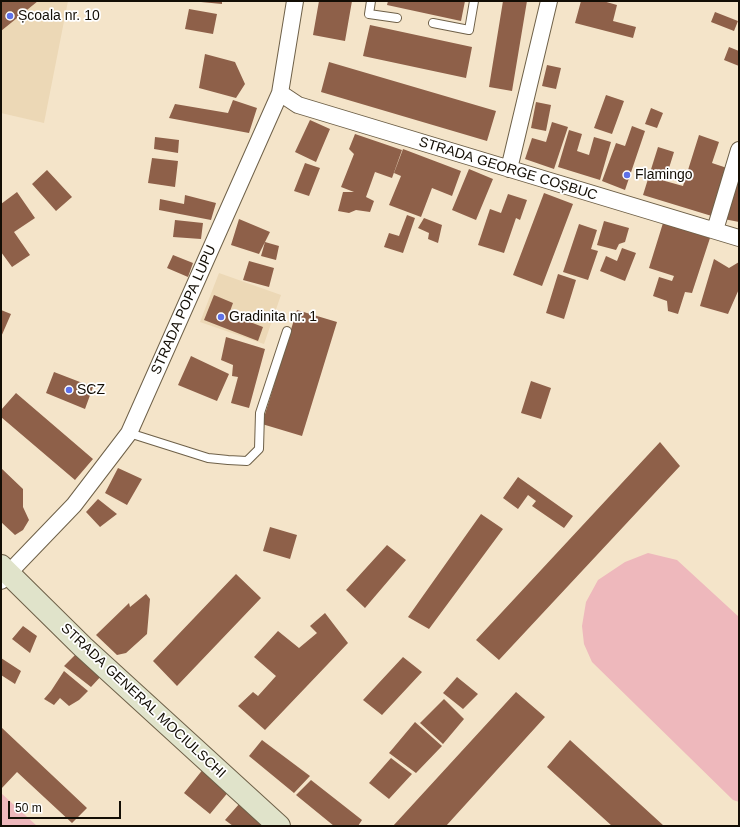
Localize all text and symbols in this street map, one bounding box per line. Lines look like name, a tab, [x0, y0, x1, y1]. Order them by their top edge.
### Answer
place label: Școala nr. 10	[18, 8, 100, 24]
marker: Școala nr. 10	[5, 11, 15, 21]
street label: STRADA GEORGE COȘBUC	[417, 134, 599, 204]
place label: Flamingo	[635, 167, 693, 183]
marker: Flamingo	[622, 170, 632, 180]
street label: STRADA POPA LUPU	[148, 243, 220, 377]
place label: Gradinita nr. 1	[229, 309, 317, 325]
marker: Gradinita nr. 1	[216, 312, 226, 322]
place label: SCZ	[77, 382, 105, 398]
marker: SCZ	[64, 385, 74, 395]
street label: STRADA GENERAL MOCIULSCHI	[57, 620, 229, 782]
scale bar	[10, 793, 123, 819]
text: 50 m	[15, 801, 42, 815]

